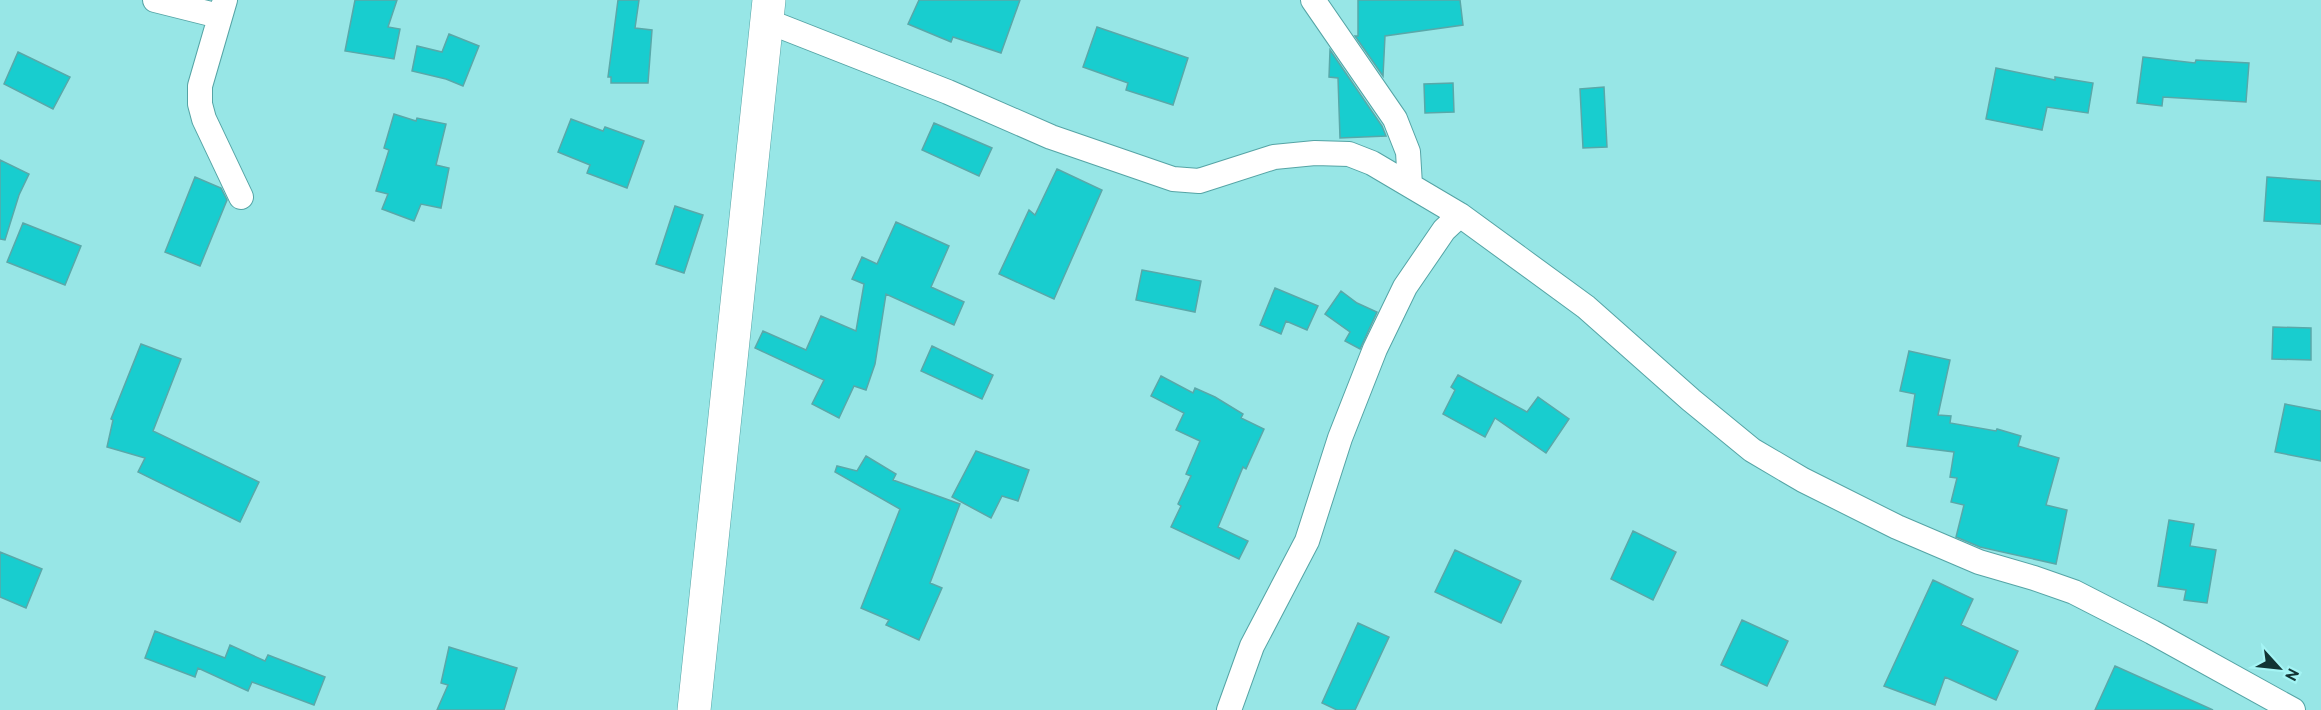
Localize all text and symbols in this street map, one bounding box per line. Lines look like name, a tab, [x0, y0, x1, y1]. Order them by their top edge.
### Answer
north arrow	[2249, 638, 2309, 698]
text: N	[2279, 664, 2302, 684]

